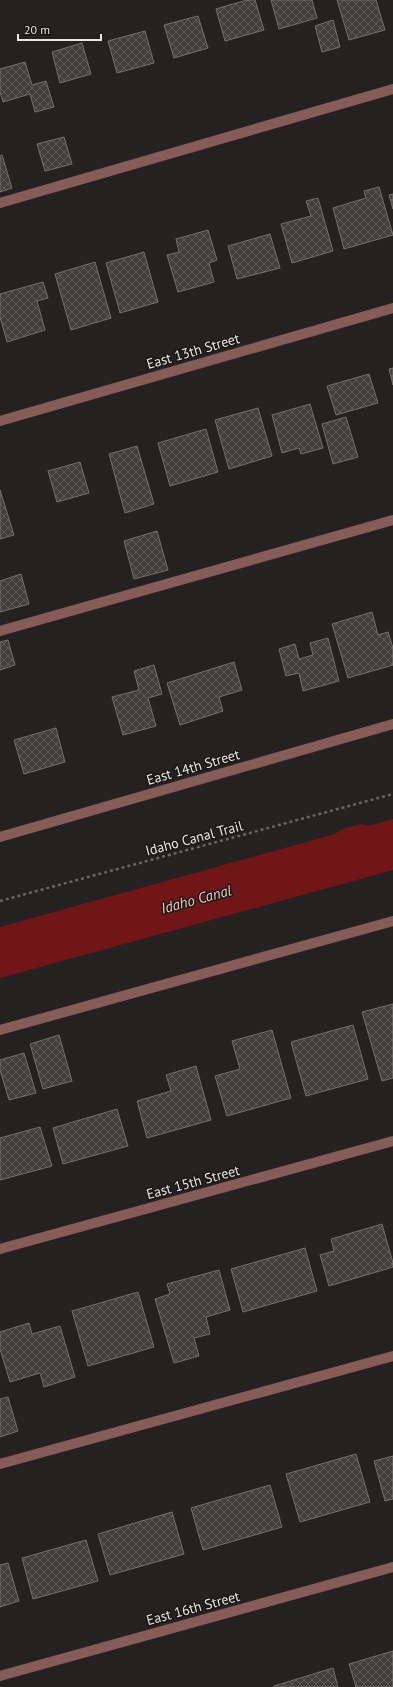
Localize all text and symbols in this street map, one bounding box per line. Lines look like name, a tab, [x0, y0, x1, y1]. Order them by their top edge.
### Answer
scale bar	[18, 16, 101, 42]
text: 20 m	[24, 22, 50, 37]
street label: East 13th Street	[144, 329, 242, 373]
street label: East 14th Street	[144, 745, 242, 789]
street label: Idaho Canal Trail	[143, 816, 245, 860]
water label: Idaho Canal	[158, 880, 234, 918]
street label: East 15th Street	[144, 1161, 242, 1203]
street label: East 16th Street	[144, 1587, 242, 1629]

